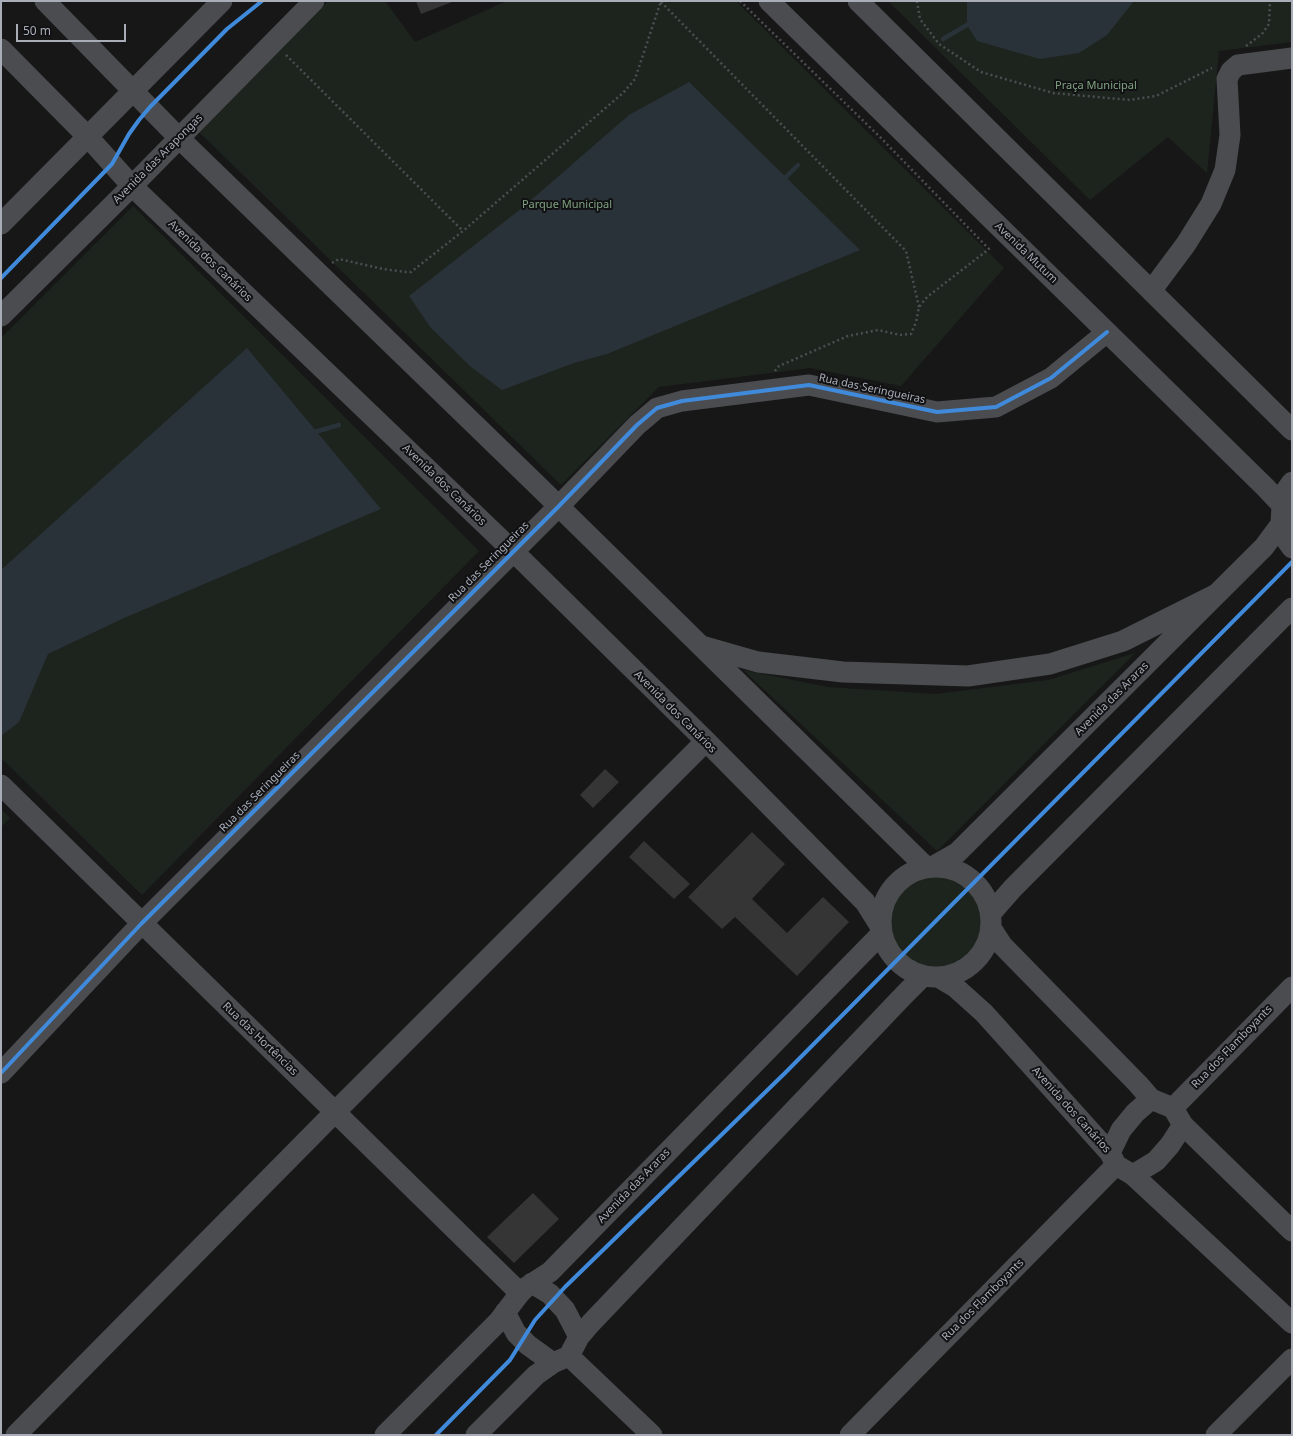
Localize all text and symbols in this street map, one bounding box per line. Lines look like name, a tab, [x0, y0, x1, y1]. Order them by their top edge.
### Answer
scale bar	[18, 16, 128, 42]
text: 50 m	[23, 22, 51, 39]
park label: Praça Municipal	[1055, 79, 1137, 93]
street label: Avenida das Arapongas	[110, 111, 206, 207]
park label: Parque Municipal	[522, 198, 612, 212]
street label: Avenida dos Canários	[165, 218, 255, 304]
street label: Avenida Mutum	[992, 220, 1060, 286]
street label: Rua das Seringueiras	[818, 371, 926, 407]
street label: Avenida dos Canários	[399, 442, 489, 528]
street label: Rua das Seringueiras	[446, 519, 532, 605]
street label: Avenida das Araras	[1072, 659, 1152, 739]
street label: Avenida dos Canários	[631, 668, 719, 756]
street label: Rua das Seringueiras	[217, 749, 303, 835]
street label: Rua das Hortências	[220, 1000, 300, 1078]
street label: Rua dos Flamboyants	[1189, 1003, 1275, 1091]
street label: Avenida dos Canários	[1029, 1064, 1113, 1156]
street label: Avenida das Araras	[595, 1146, 673, 1226]
street label: Rua dos Flamboyants	[939, 1256, 1027, 1344]

